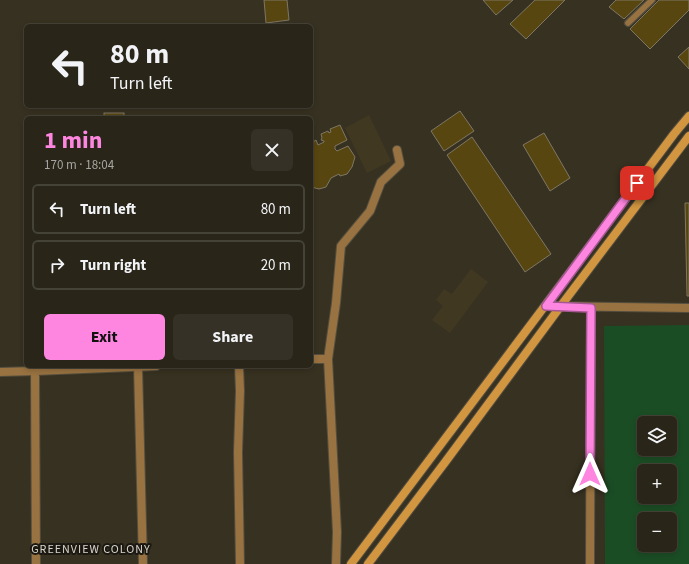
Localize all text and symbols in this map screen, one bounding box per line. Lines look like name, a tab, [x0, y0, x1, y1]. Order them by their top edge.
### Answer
text: 80 m	[110, 34, 169, 74]
icon: left	[44, 40, 96, 92]
text: Turn left	[110, 71, 172, 96]
text: 1 min	[44, 123, 102, 158]
button: close	[251, 129, 293, 171]
text: 170 m · 18:04	[44, 156, 114, 174]
pin	[620, 166, 654, 200]
icon: arrive	[626, 172, 648, 194]
icon: left	[46, 198, 68, 220]
text: Turn left	[80, 199, 136, 220]
text: 80 m	[261, 199, 291, 220]
icon: right	[46, 254, 68, 276]
text: Turn right	[80, 255, 146, 276]
text: 20 m	[261, 255, 291, 276]
button: Exit	[44, 314, 165, 360]
button: Share	[173, 314, 293, 360]
map controls	[637, 416, 677, 552]
button: layers	[637, 416, 677, 456]
position arrow	[569, 453, 611, 495]
button: +	[637, 464, 677, 504]
button: −	[637, 512, 677, 552]
district label: GREENVIEW COLONY	[31, 541, 151, 558]

